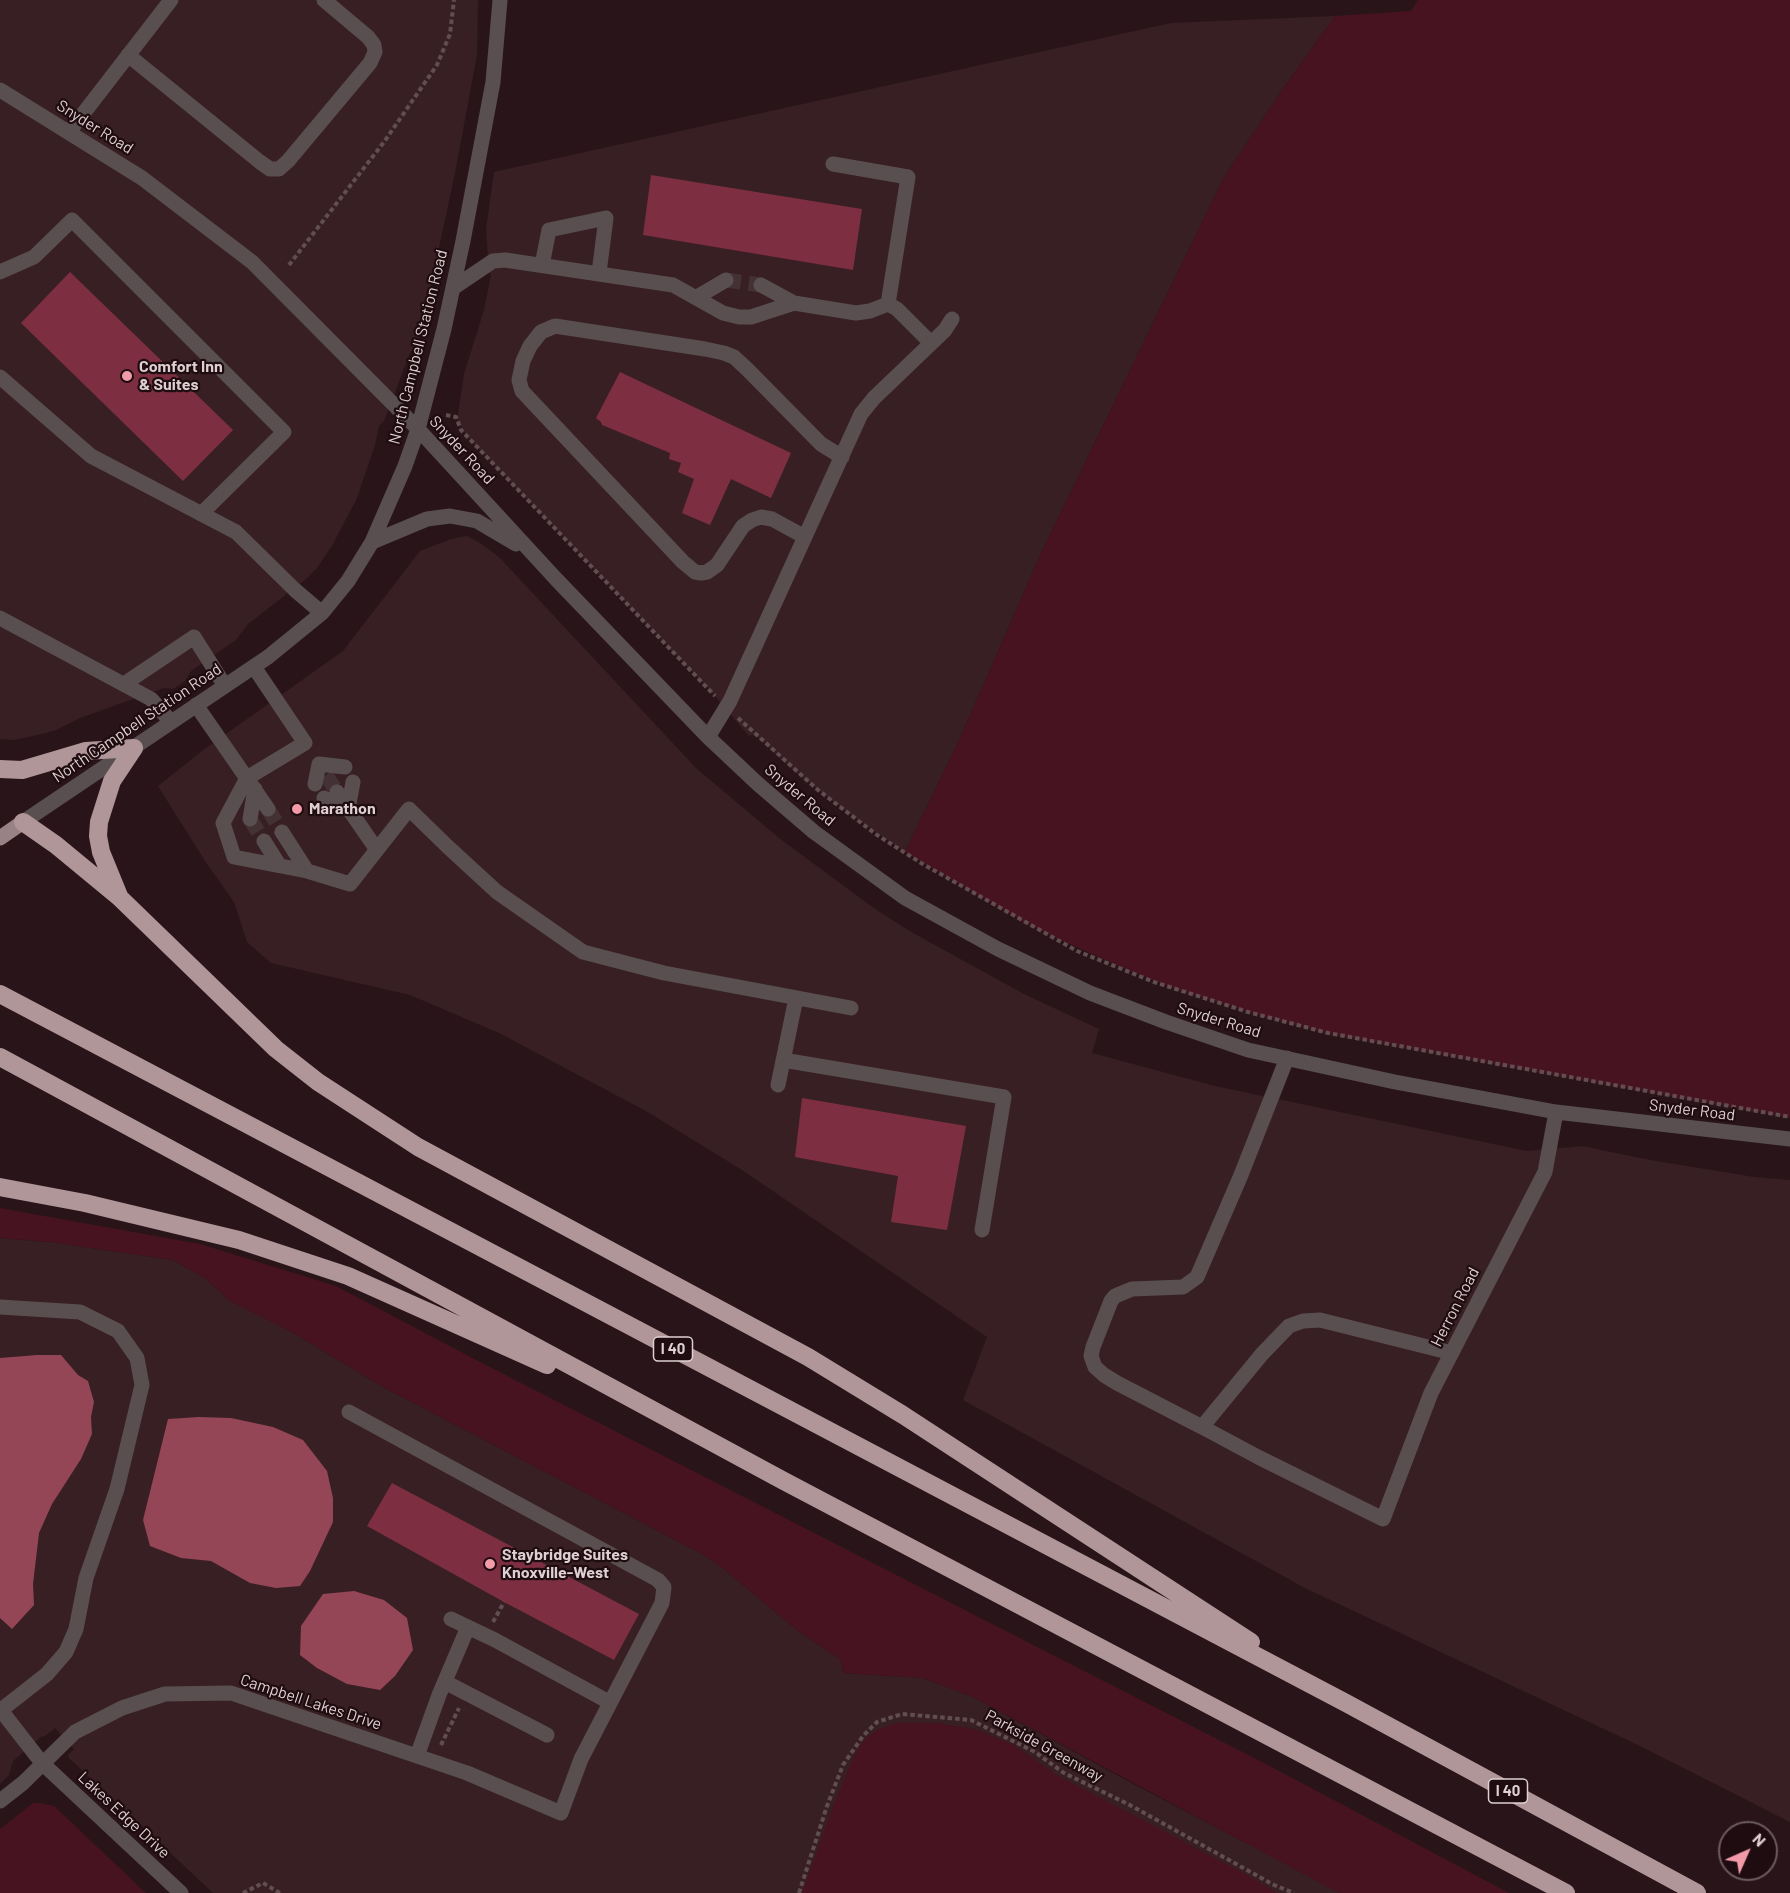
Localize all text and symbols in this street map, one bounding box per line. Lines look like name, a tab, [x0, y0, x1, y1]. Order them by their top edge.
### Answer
street label: Snyder Road	[53, 96, 137, 158]
street label: North Campbell Station Road	[385, 248, 451, 446]
place label: Comfort Inn & Suites	[139, 357, 223, 395]
marker: Comfort Inn & Suites	[120, 369, 134, 383]
street label: Snyder Road	[425, 412, 499, 488]
street label: North Campbell Station Road	[49, 659, 225, 787]
street label: Snyder Road	[761, 760, 839, 830]
place label: Marathon	[309, 799, 376, 819]
marker: Marathon	[290, 802, 304, 816]
street label: Snyder Road	[1175, 998, 1263, 1042]
street label: Snyder Road	[1648, 1095, 1736, 1125]
street label: Herron Road	[1427, 1264, 1483, 1350]
road number: I 40	[654, 1337, 692, 1361]
place label: Staybridge Suites Knoxville-West	[502, 1545, 628, 1583]
marker: Staybridge Suites Knoxville-West	[483, 1557, 497, 1571]
street label: Campbell Lakes Drive	[238, 1670, 384, 1734]
street label: Parkside Greenway	[982, 1706, 1106, 1786]
street label: Lakes Edge Drive	[74, 1768, 174, 1862]
road number: I 40	[1488, 1779, 1528, 1803]
north arrow	[1718, 1821, 1778, 1881]
text: N	[1749, 1829, 1770, 1850]

